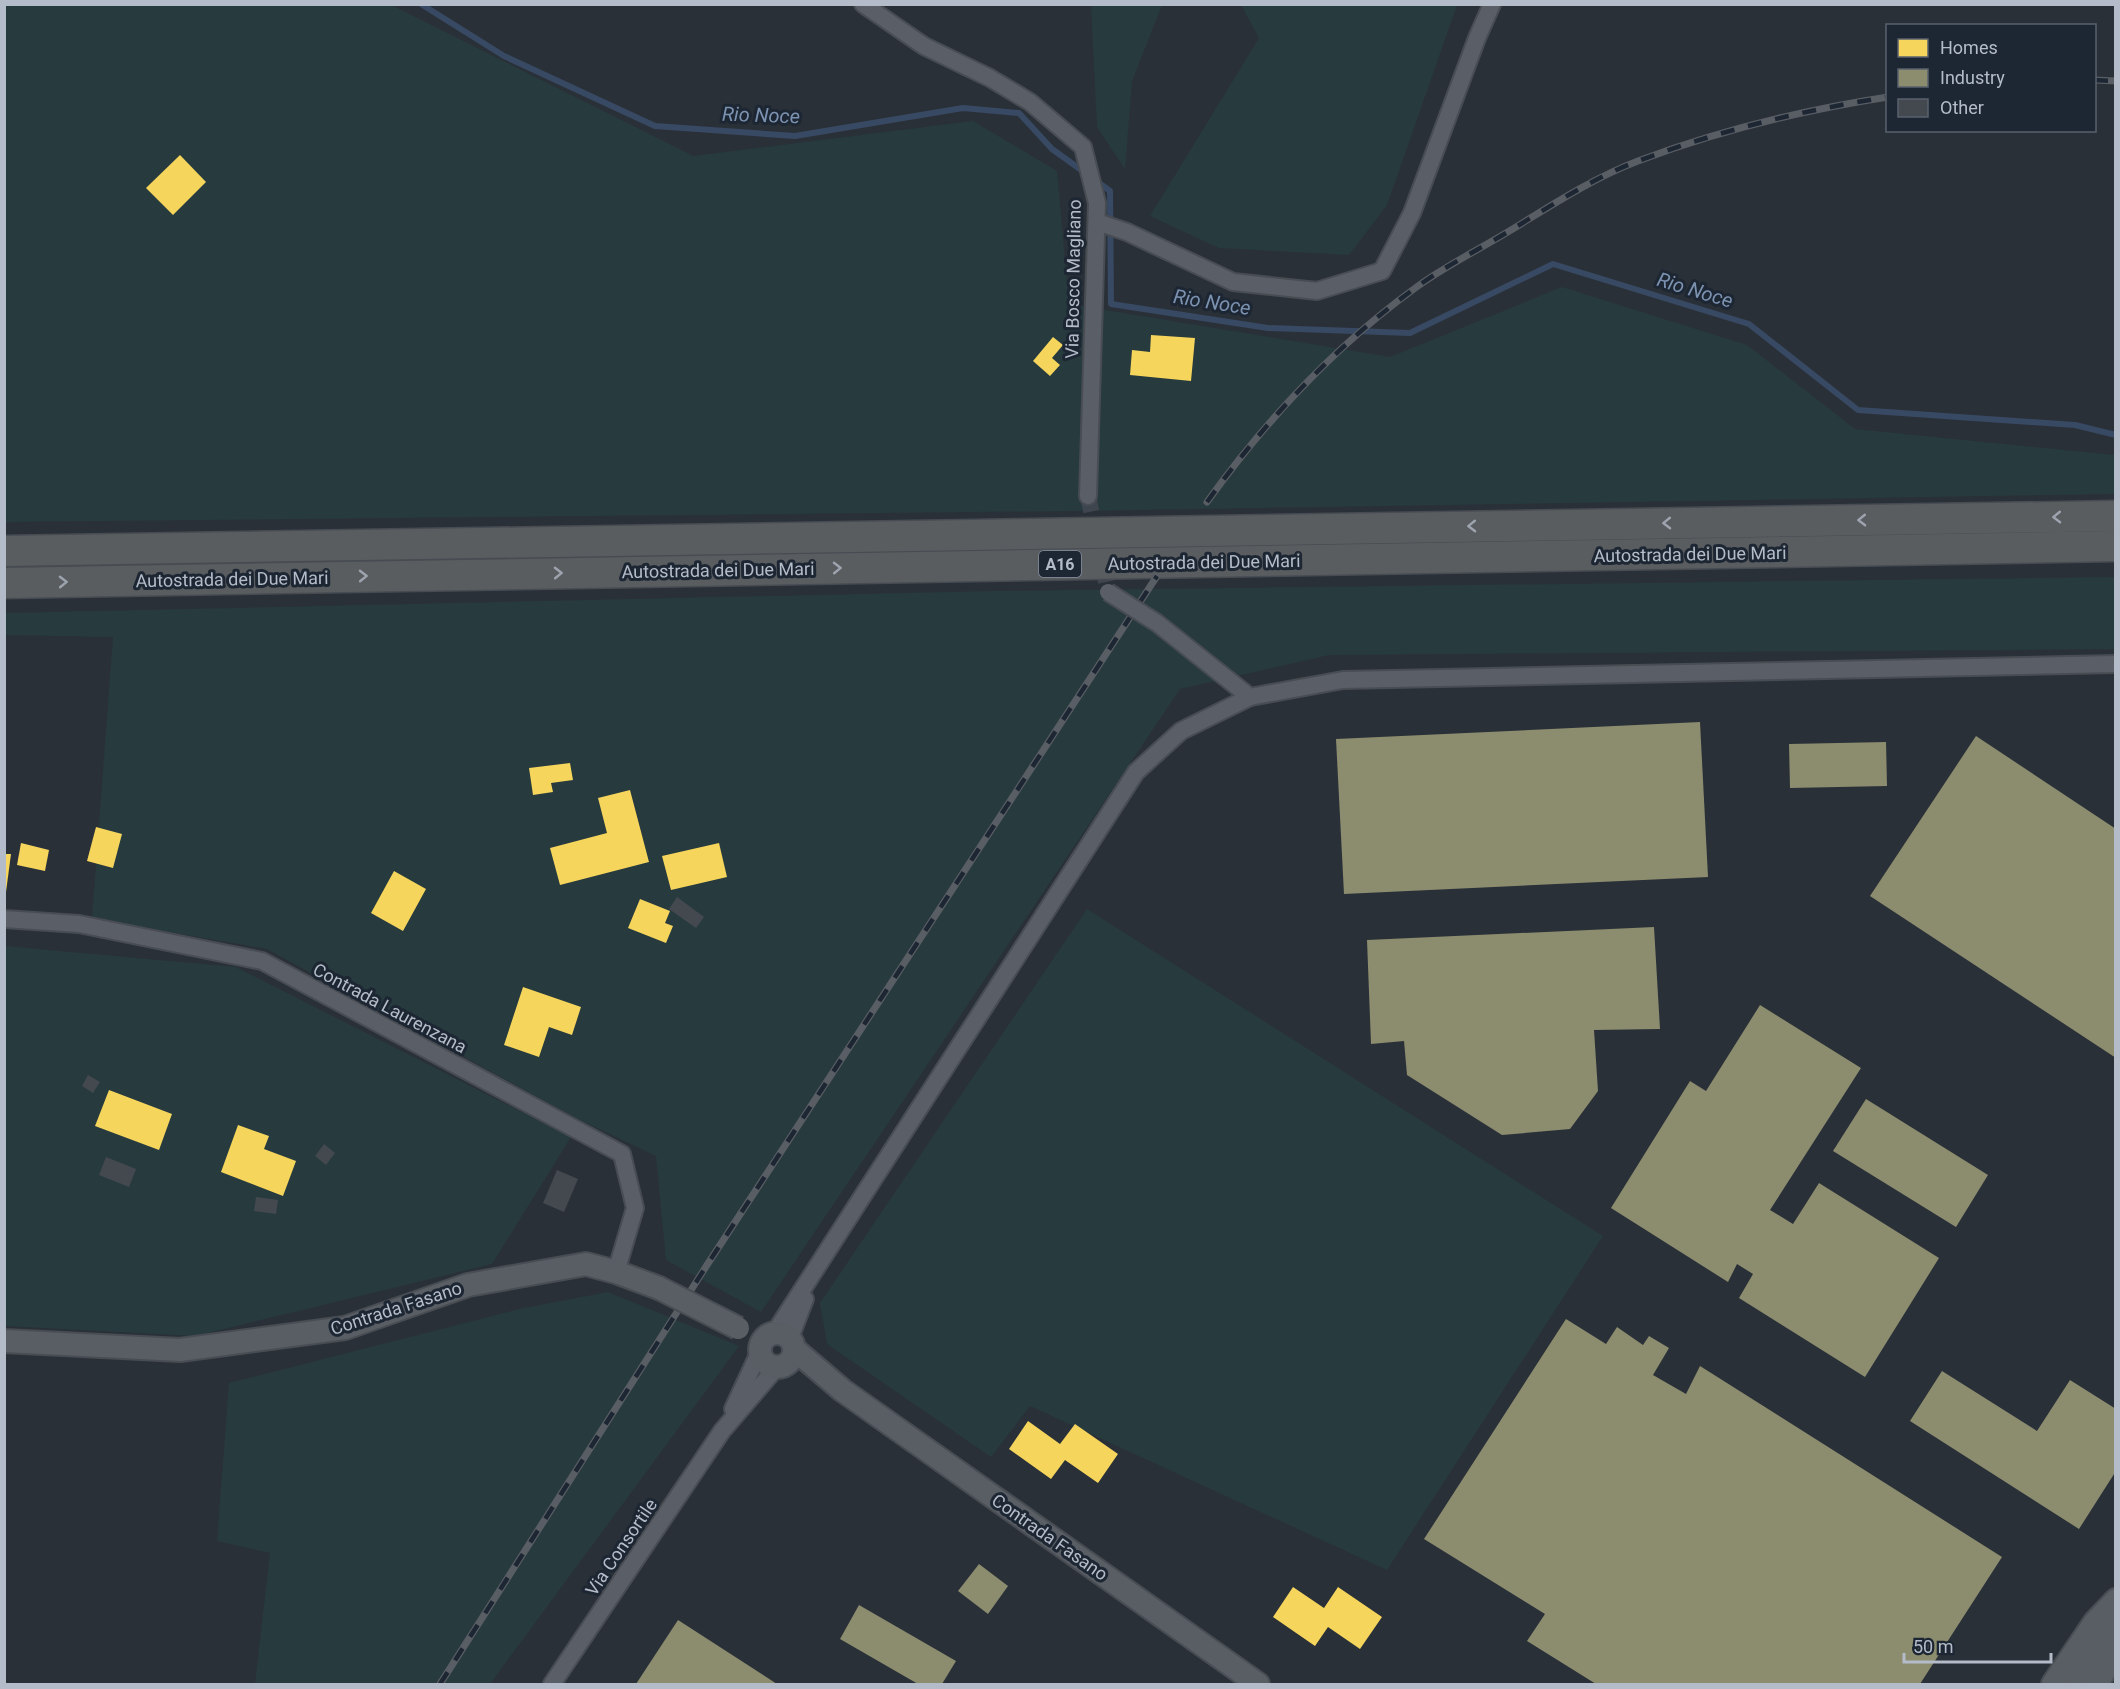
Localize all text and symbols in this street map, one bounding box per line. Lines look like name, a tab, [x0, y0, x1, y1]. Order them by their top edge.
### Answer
legend	[1886, 24, 2096, 132]
text: Homes	[1940, 37, 1998, 58]
text: Industry	[1940, 67, 2005, 88]
text: Other	[1940, 97, 1984, 118]
water label: Rio Noce	[722, 102, 800, 128]
street label: Via Bosco Magliano	[1061, 199, 1085, 359]
water label: Rio Noce	[1654, 267, 1736, 313]
water label: Rio Noce	[1172, 284, 1252, 320]
one-way arrow	[2053, 510, 2062, 523]
one-way arrow	[1858, 514, 1867, 526]
one-way arrow	[1663, 517, 1672, 529]
one-way arrow	[1468, 520, 1477, 533]
street label: Autostrada dei Due Mari	[1593, 542, 1787, 566]
street label: Autostrada dei Due Mari	[1107, 550, 1301, 574]
road number: A16	[1039, 551, 1081, 577]
street label: Autostrada dei Due Mari	[621, 558, 815, 582]
one-way arrow	[832, 562, 841, 574]
street label: Autostrada dei Due Mari	[135, 567, 329, 591]
one-way arrow	[553, 567, 562, 579]
one-way arrow	[358, 570, 367, 583]
one-way arrow	[58, 575, 67, 588]
street label: Contrada Laurenzana	[310, 959, 470, 1057]
street label: Contrada Fasano	[328, 1277, 464, 1339]
street label: Contrada Fasano	[988, 1489, 1112, 1585]
street label: Via Consortile	[581, 1495, 661, 1599]
scale bar	[1904, 1626, 2051, 1664]
text: 50 m	[1913, 1636, 1953, 1657]

